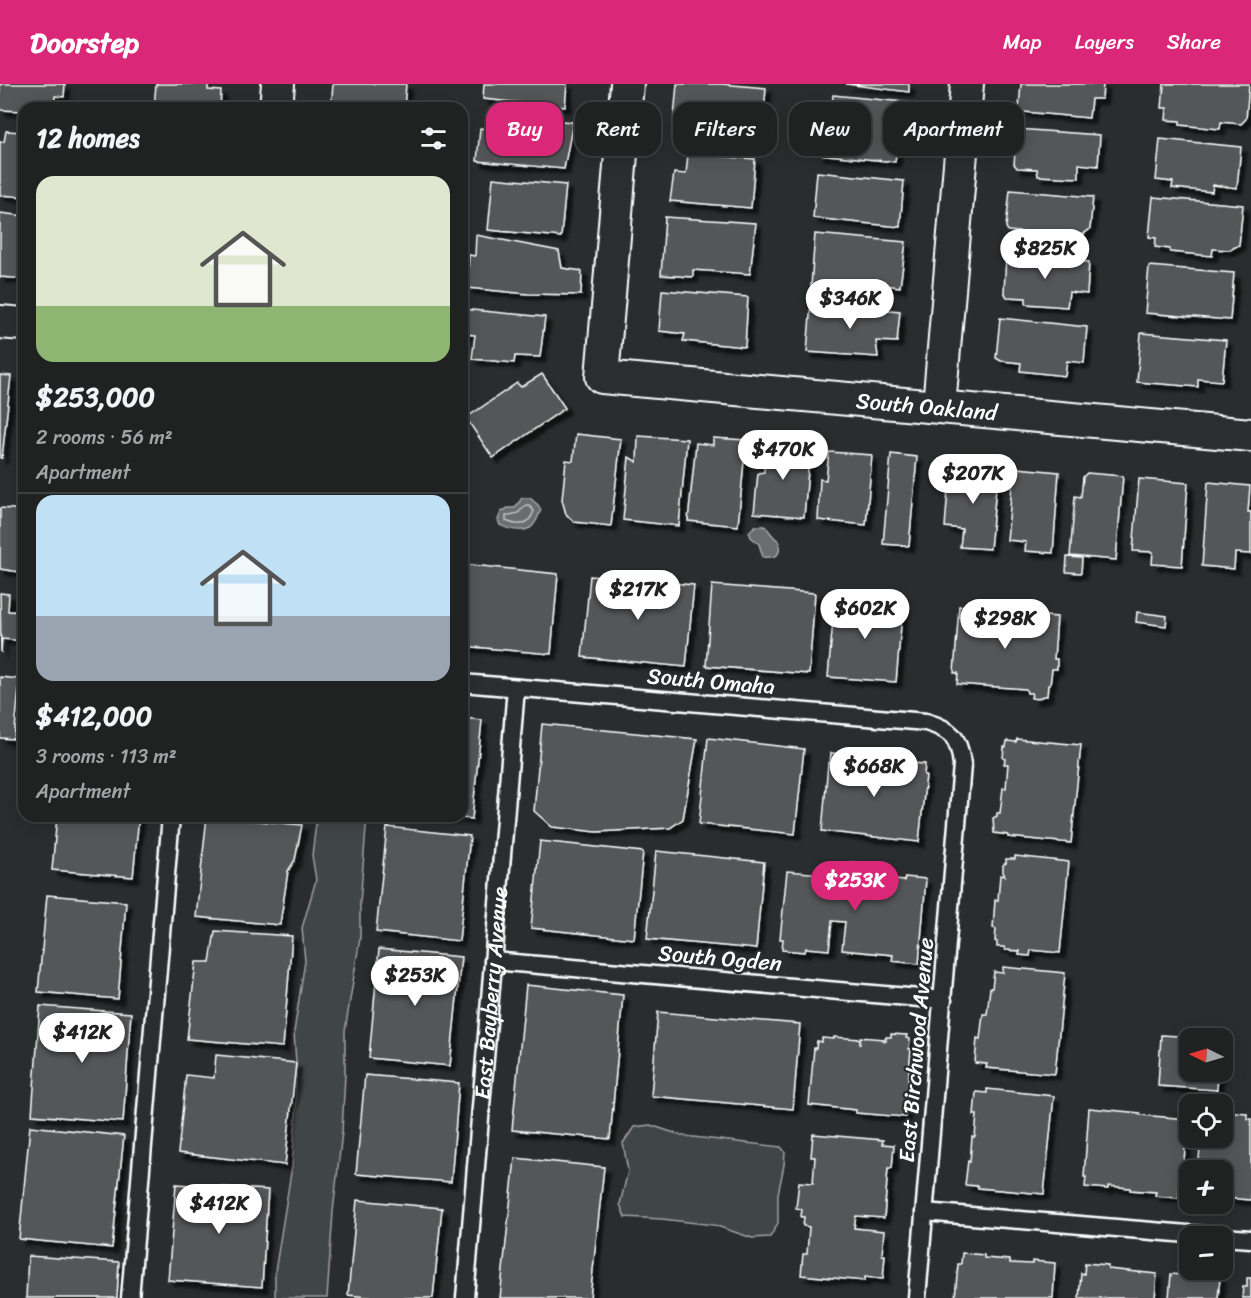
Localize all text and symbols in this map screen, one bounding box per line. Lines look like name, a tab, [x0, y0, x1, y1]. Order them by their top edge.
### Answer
text: Doorstep	[30, 18, 139, 67]
text: Map	[1003, 23, 1042, 61]
text: Layers	[1075, 23, 1134, 61]
text: Share	[1167, 23, 1221, 61]
chip: Buy	[486, 102, 563, 156]
chip: Rent	[575, 102, 661, 156]
chip: Filters	[673, 102, 777, 156]
chip: New	[789, 102, 871, 156]
chip: Apartment	[883, 102, 1024, 156]
text: 12 homes	[36, 115, 140, 161]
icon: filters	[417, 122, 450, 155]
icon: home	[189, 215, 297, 323]
pin: $825K	[1003, 229, 1087, 280]
text: $825K	[1014, 231, 1076, 266]
pin: $346K	[808, 279, 892, 330]
text: $346K	[820, 281, 880, 316]
text: $253,000	[36, 374, 155, 420]
street label: South Oakland	[854, 380, 1000, 432]
text: 2 rooms · 56 m²	[36, 420, 173, 455]
pin: $470K	[741, 430, 825, 481]
text: $470K	[752, 432, 814, 467]
pin: $207K	[931, 454, 1015, 505]
text: Apartment	[36, 455, 130, 490]
text: $207K	[942, 456, 1004, 491]
icon: home	[189, 534, 297, 642]
pin: $217K	[596, 570, 680, 621]
text: $217K	[609, 572, 667, 607]
pin: $602K	[823, 589, 907, 640]
text: $602K	[834, 591, 896, 626]
pin: $298K	[963, 599, 1047, 650]
text: $298K	[974, 601, 1036, 636]
street label: South Omaha	[645, 656, 777, 706]
text: $412,000	[36, 693, 152, 739]
text: 3 rooms · 113 m²	[36, 739, 177, 774]
pin: $668K	[832, 747, 916, 798]
text: $668K	[844, 749, 904, 784]
text: Apartment	[36, 774, 130, 809]
pin: $253K	[813, 861, 897, 912]
text: $253K	[825, 863, 885, 898]
street label: East Bayberry Avenue	[462, 885, 519, 1101]
street label: South Ogden	[657, 933, 783, 983]
street label: East Birchwood Avenue	[887, 936, 945, 1164]
pin: $253K	[373, 956, 457, 1007]
text: $253K	[385, 958, 445, 993]
pin: $412K	[40, 1013, 124, 1064]
text: $412K	[53, 1015, 111, 1050]
north arrow	[1179, 1028, 1233, 1082]
map controls	[1179, 1028, 1233, 1280]
button: locate	[1179, 1094, 1233, 1148]
button: +	[1179, 1160, 1233, 1214]
pin: $412K	[177, 1184, 261, 1235]
text: $412K	[190, 1186, 248, 1221]
button: −	[1179, 1226, 1233, 1280]

